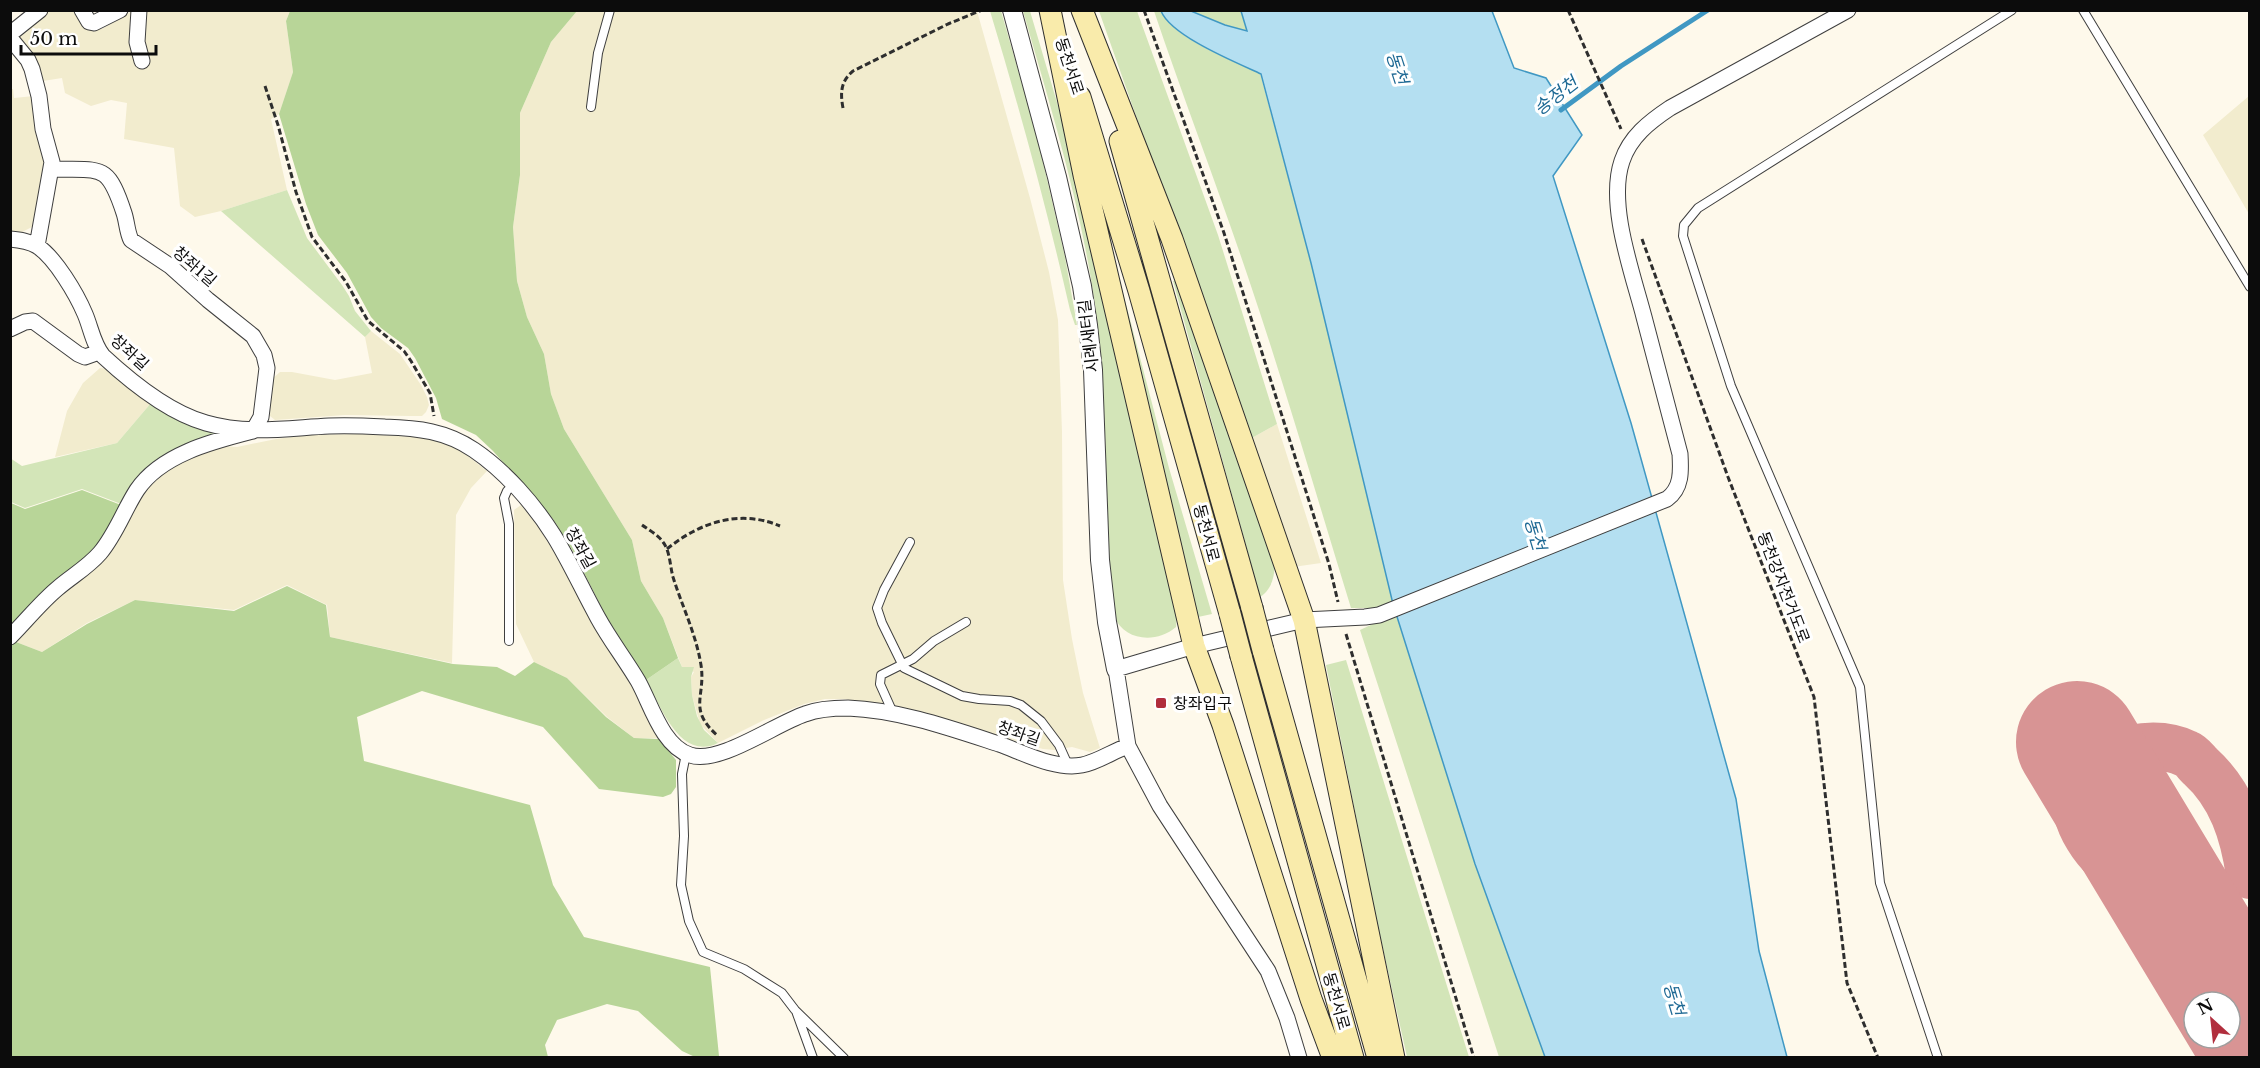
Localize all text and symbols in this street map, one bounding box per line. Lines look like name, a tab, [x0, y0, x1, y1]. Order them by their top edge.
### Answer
scale bar	[21, 18, 156, 56]
text: 50 m	[30, 28, 78, 50]
street label: 동천서로	[1051, 35, 1089, 97]
water label: 동천	[1381, 49, 1413, 89]
water label: 송정천	[1530, 71, 1584, 120]
street label: 창좌1길	[169, 242, 221, 290]
street label: 시례새터길	[1074, 298, 1102, 374]
street label: 창좌길	[107, 330, 153, 374]
street label: 동천서로	[1190, 502, 1224, 564]
water label: 동천	[1520, 515, 1551, 555]
street label: 창좌길	[562, 524, 600, 572]
street label: 동천강자전거도로	[1754, 528, 1815, 646]
place label: 창좌입구	[1173, 693, 1232, 713]
marker: 창좌입구	[1154, 696, 1168, 710]
street label: 창좌길	[995, 716, 1043, 750]
street label: 동천서로	[1319, 970, 1355, 1032]
water label: 동천	[1659, 980, 1690, 1020]
north arrow	[2182, 990, 2242, 1050]
text: N	[2194, 994, 2216, 1019]

